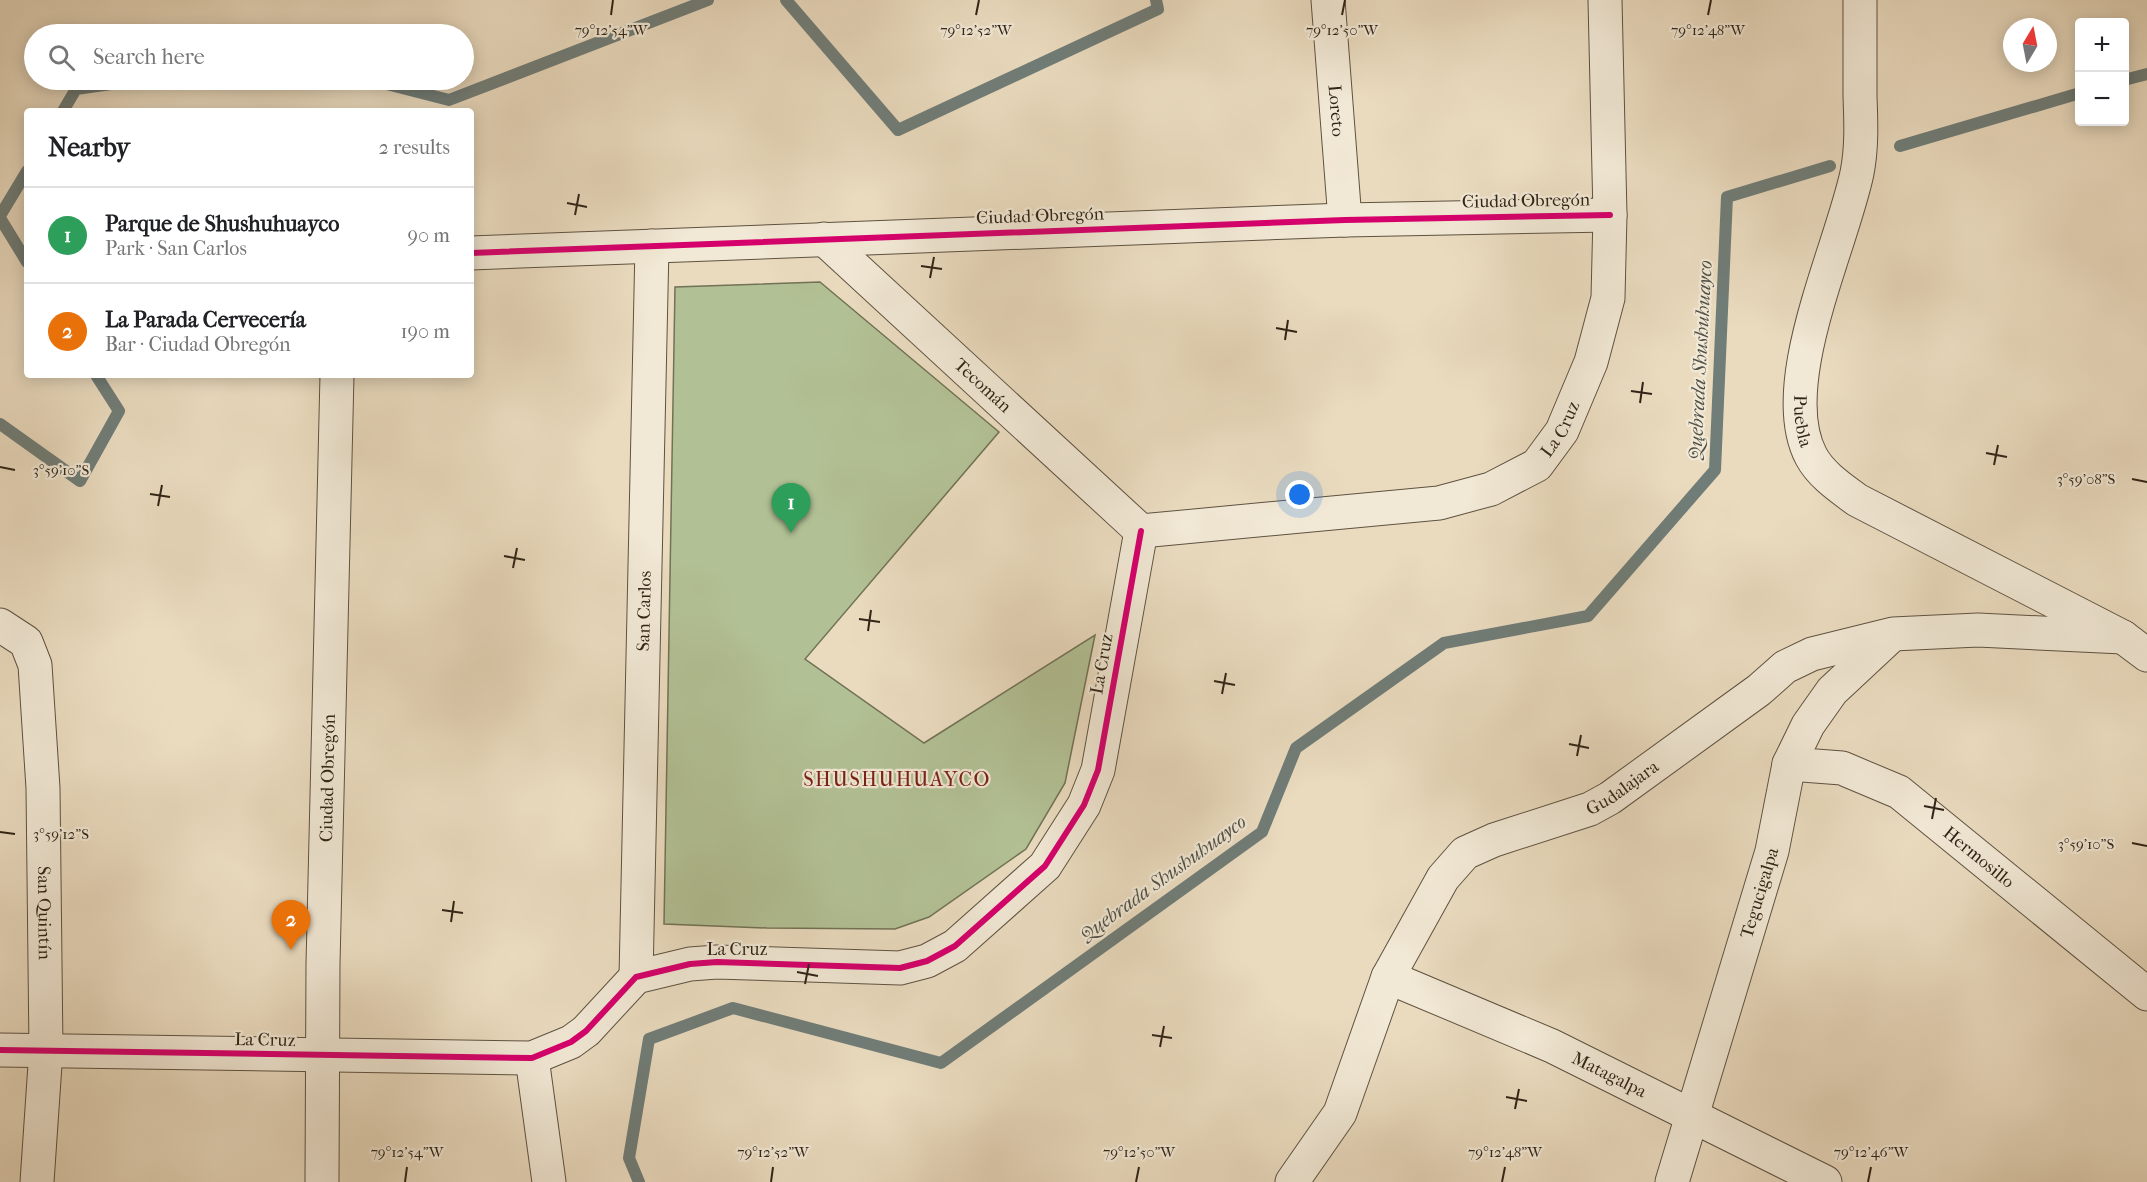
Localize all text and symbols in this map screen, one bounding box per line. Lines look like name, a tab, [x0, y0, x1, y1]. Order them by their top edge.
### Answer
north arrow	[2003, 18, 2057, 72]
map controls	[2075, 18, 2129, 126]
button: +	[2075, 18, 2129, 72]
text: 79°12'54"W	[575, 21, 649, 39]
text: 79°12'52"W	[940, 21, 1013, 39]
text: 79°12'50"W	[1306, 21, 1379, 39]
text: 79°12'48"W	[1671, 21, 1746, 39]
search box	[24, 24, 474, 90]
icon: search	[45, 41, 78, 74]
text: Search here	[93, 44, 205, 70]
button: −	[2075, 72, 2129, 126]
street label: Loreto	[1324, 84, 1349, 137]
text: Nearby	[48, 132, 130, 163]
text: 2 results	[379, 136, 450, 159]
street label: Ciudad Obregón	[1462, 189, 1591, 213]
street label: Ciudad Obregón	[976, 203, 1105, 229]
text: Parque de Shushuhuayco	[105, 211, 339, 237]
text: 1	[64, 224, 71, 247]
text: 90 m	[408, 224, 450, 247]
text: Park · San Carlos	[105, 237, 247, 260]
water label: Quebrada Shushuhuayco	[1683, 260, 1718, 461]
text: La Parada Cervecería	[105, 307, 306, 333]
text: 2	[62, 320, 73, 343]
text: 190 m	[400, 320, 450, 343]
text: Bar · Ciudad Obregón	[105, 333, 291, 356]
street label: Tecomán	[950, 354, 1016, 417]
street label: Puebla	[1789, 395, 1817, 450]
street label: La Cruz	[1536, 398, 1584, 461]
text: 3°59'10"S	[33, 461, 89, 479]
text: 3°59'08"S	[2057, 470, 2116, 488]
your location	[1285, 480, 1314, 509]
pin: 1	[772, 484, 810, 533]
street label: San Carlos	[633, 570, 655, 652]
street label: La Cruz	[1086, 632, 1118, 696]
street label: Ciudad Obregón	[315, 713, 339, 842]
street label: Gudalajara	[1582, 755, 1663, 820]
district label: SHUSHUHUAYCO	[803, 768, 991, 791]
water label: Quebrada Shushuhuayco	[1075, 810, 1251, 947]
street label: Hermosillo	[1939, 822, 2019, 892]
text: 3°59'12"S	[33, 825, 89, 843]
text: 3°59'10"S	[2058, 835, 2114, 853]
street label: Tegucigalpa	[1736, 844, 1783, 941]
street label: San Quintín	[33, 866, 55, 961]
pin: 2	[272, 900, 310, 950]
street label: La Cruz	[706, 939, 768, 960]
street label: La Cruz	[234, 1029, 296, 1051]
street label: Matagalpa	[1569, 1047, 1651, 1102]
text: 79°12'54"W	[371, 1143, 445, 1161]
text: 79°12'52"W	[737, 1143, 810, 1161]
text: 79°12'50"W	[1103, 1143, 1176, 1161]
text: 79°12'48"W	[1468, 1143, 1543, 1161]
text: 79°12'46"W	[1834, 1143, 1909, 1161]

